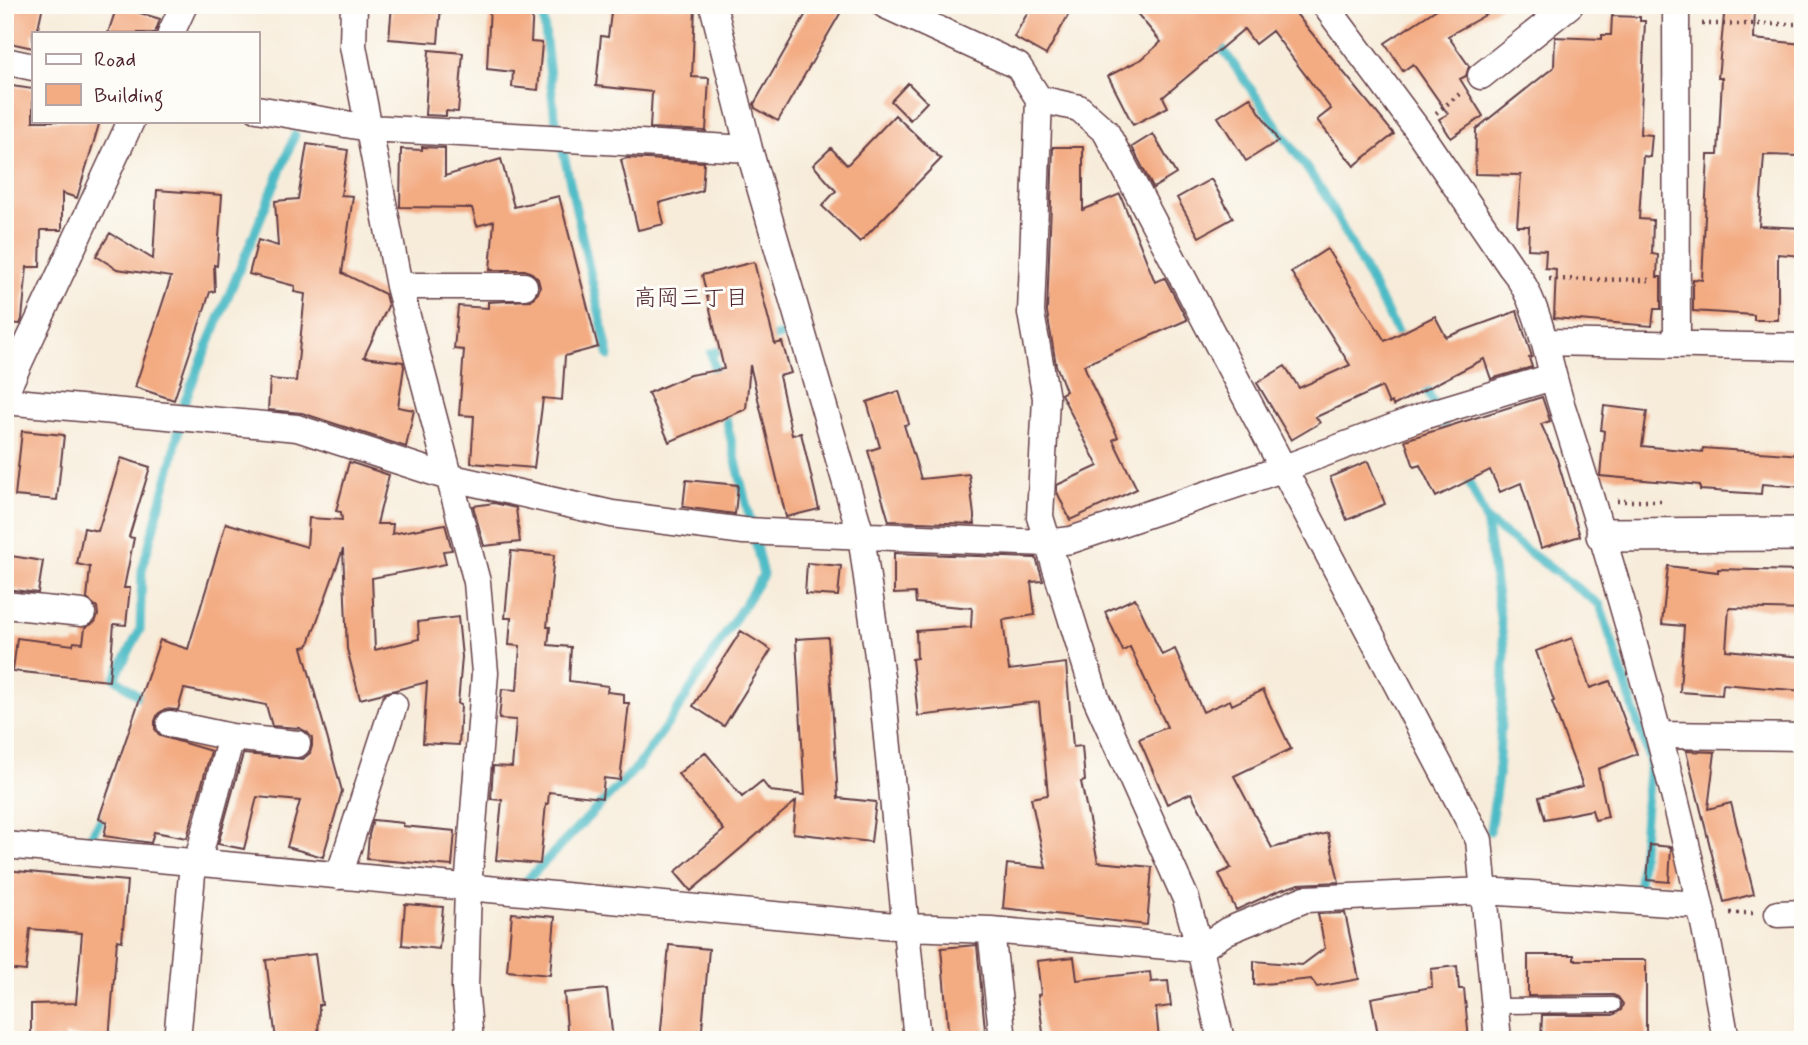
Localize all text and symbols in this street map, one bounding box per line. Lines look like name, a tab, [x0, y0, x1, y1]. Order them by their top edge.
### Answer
legend	[32, 32, 259, 122]
text: Road	[94, 46, 136, 74]
text: Building	[94, 82, 164, 112]
district label: 高岡三丁目	[634, 284, 749, 314]

